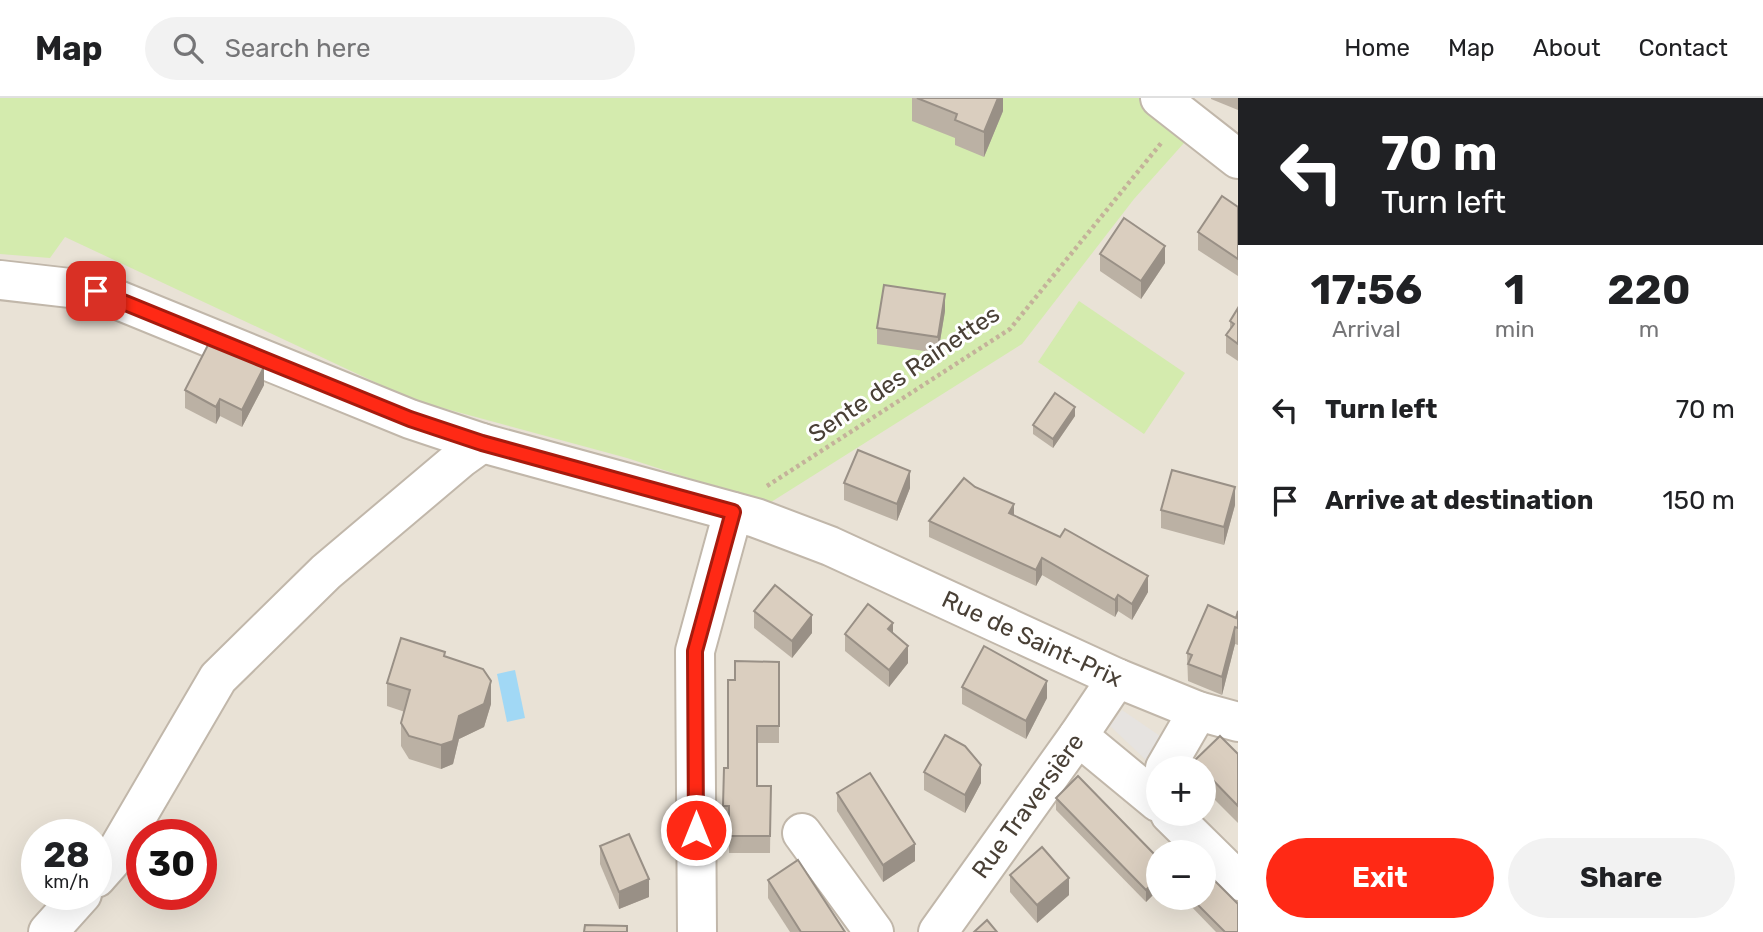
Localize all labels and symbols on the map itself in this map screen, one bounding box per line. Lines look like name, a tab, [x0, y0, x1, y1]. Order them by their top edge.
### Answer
pin	[66, 261, 126, 321]
street label: Sente des Rainettes	[803, 300, 1005, 448]
street label: Rue de Saint-Prix	[938, 585, 1126, 693]
street label: Rue Traversière	[966, 728, 1090, 884]
position arrow	[659, 793, 733, 867]
speed limit sign: 30	[126, 819, 217, 910]

